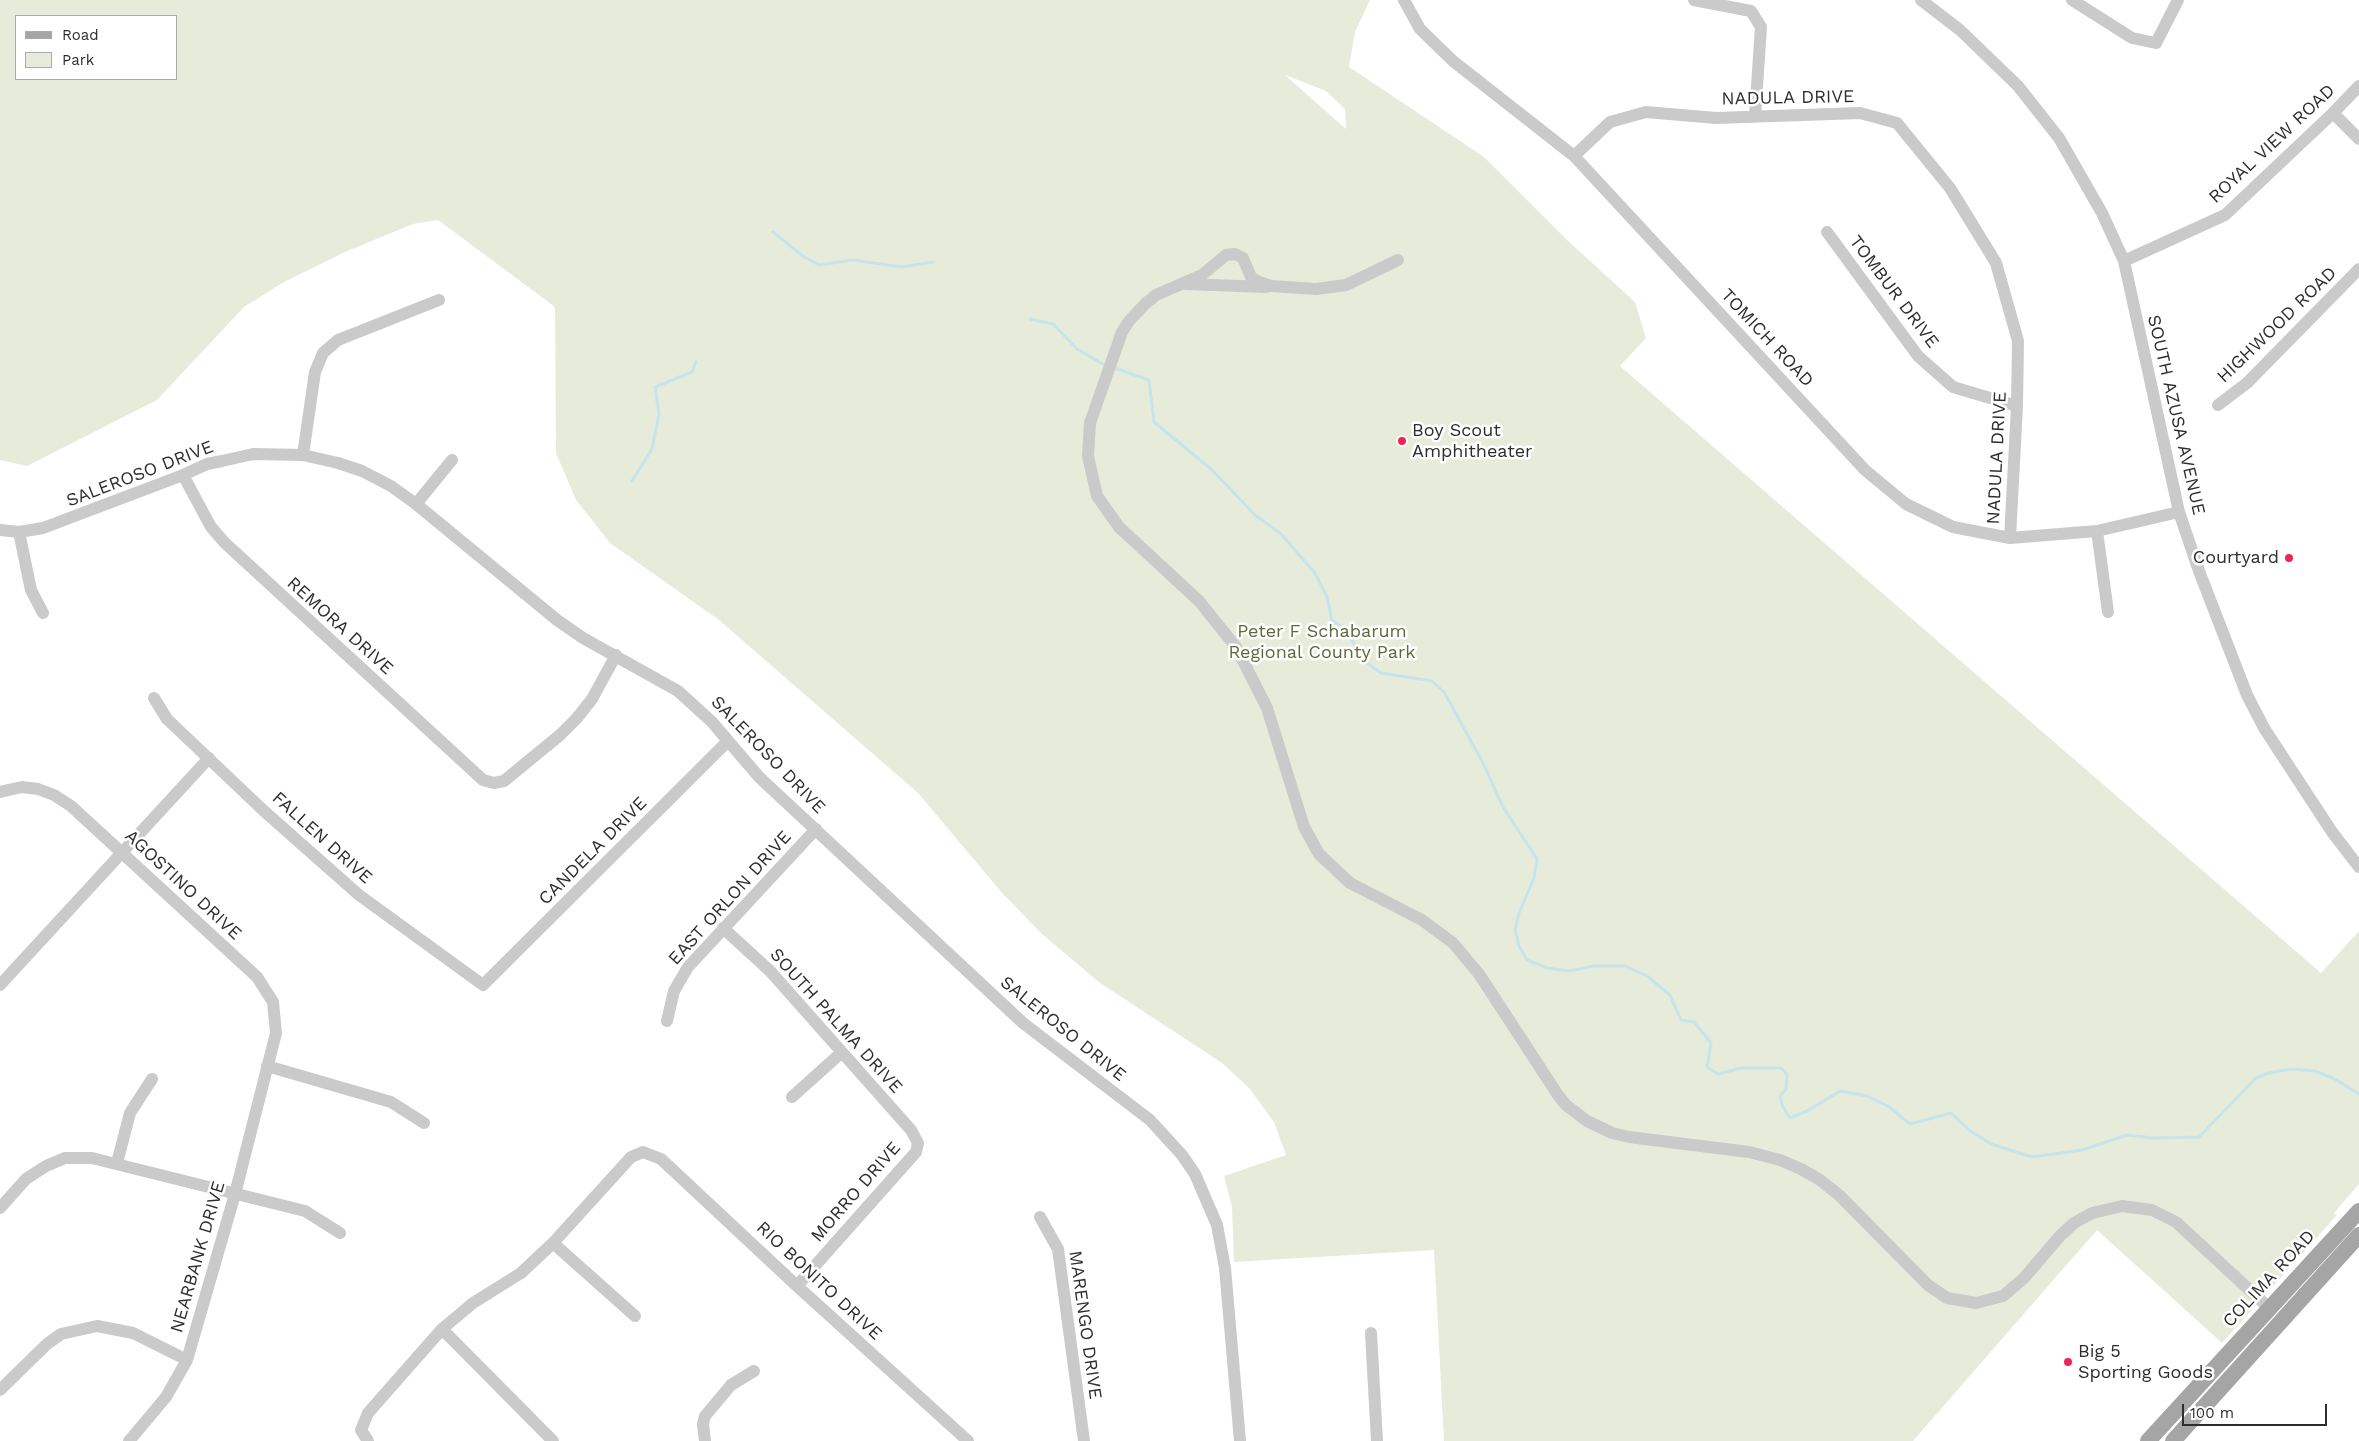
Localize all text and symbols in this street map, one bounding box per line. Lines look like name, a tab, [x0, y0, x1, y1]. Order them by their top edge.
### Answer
legend	[15, 15, 178, 80]
text: Road	[62, 26, 99, 44]
text: Park	[62, 51, 94, 69]
street label: ROYAL VIEW ROAD	[2204, 80, 2340, 208]
street label: NADULA DRIVE	[1721, 86, 1855, 110]
street label: TOMBUR DRIVE	[1845, 231, 1943, 353]
street label: HIGHWOOD ROAD	[2213, 262, 2341, 388]
street label: TOMICH ROAD	[1716, 285, 1818, 391]
street label: SOUTH AZUSA AVENUE	[2142, 313, 2210, 517]
street label: NADULA DRIVE	[1983, 391, 2011, 525]
place label: Boy Scout Amphitheater	[1412, 420, 1532, 462]
marker: Boy Scout Amphitheater	[1396, 435, 1408, 447]
street label: SALEROSO DRIVE	[64, 436, 216, 512]
place label: Courtyard	[2193, 547, 2279, 569]
marker: Courtyard	[2283, 552, 2295, 564]
street label: REMORA DRIVE	[282, 573, 398, 679]
park label: Peter F Schabarum Regional County Park	[1228, 621, 1416, 664]
street label: SALEROSO DRIVE	[706, 692, 830, 818]
street label: FALLEN DRIVE	[267, 787, 377, 889]
street label: CANDELA DRIVE	[534, 792, 652, 910]
street label: AGOSTINO DRIVE	[120, 825, 246, 945]
street label: EAST ORLON DRIVE	[664, 826, 796, 970]
street label: SOUTH PALMA DRIVE	[765, 944, 907, 1098]
street label: SALEROSO DRIVE	[996, 972, 1130, 1086]
street label: MORRO DRIVE	[807, 1137, 905, 1247]
street label: NEARBANK DRIVE	[166, 1179, 230, 1335]
street label: RIO BONITO DRIVE	[752, 1217, 886, 1345]
street label: COLIMA ROAD	[2218, 1226, 2320, 1332]
street label: MARENGO DRIVE	[1064, 1249, 1106, 1401]
place label: Big 5 Sporting Goods	[2078, 1341, 2213, 1384]
marker: Big 5 Sporting Goods	[2062, 1356, 2074, 1368]
scale bar	[2184, 1394, 2329, 1426]
text: 100 m	[2190, 1404, 2234, 1422]

